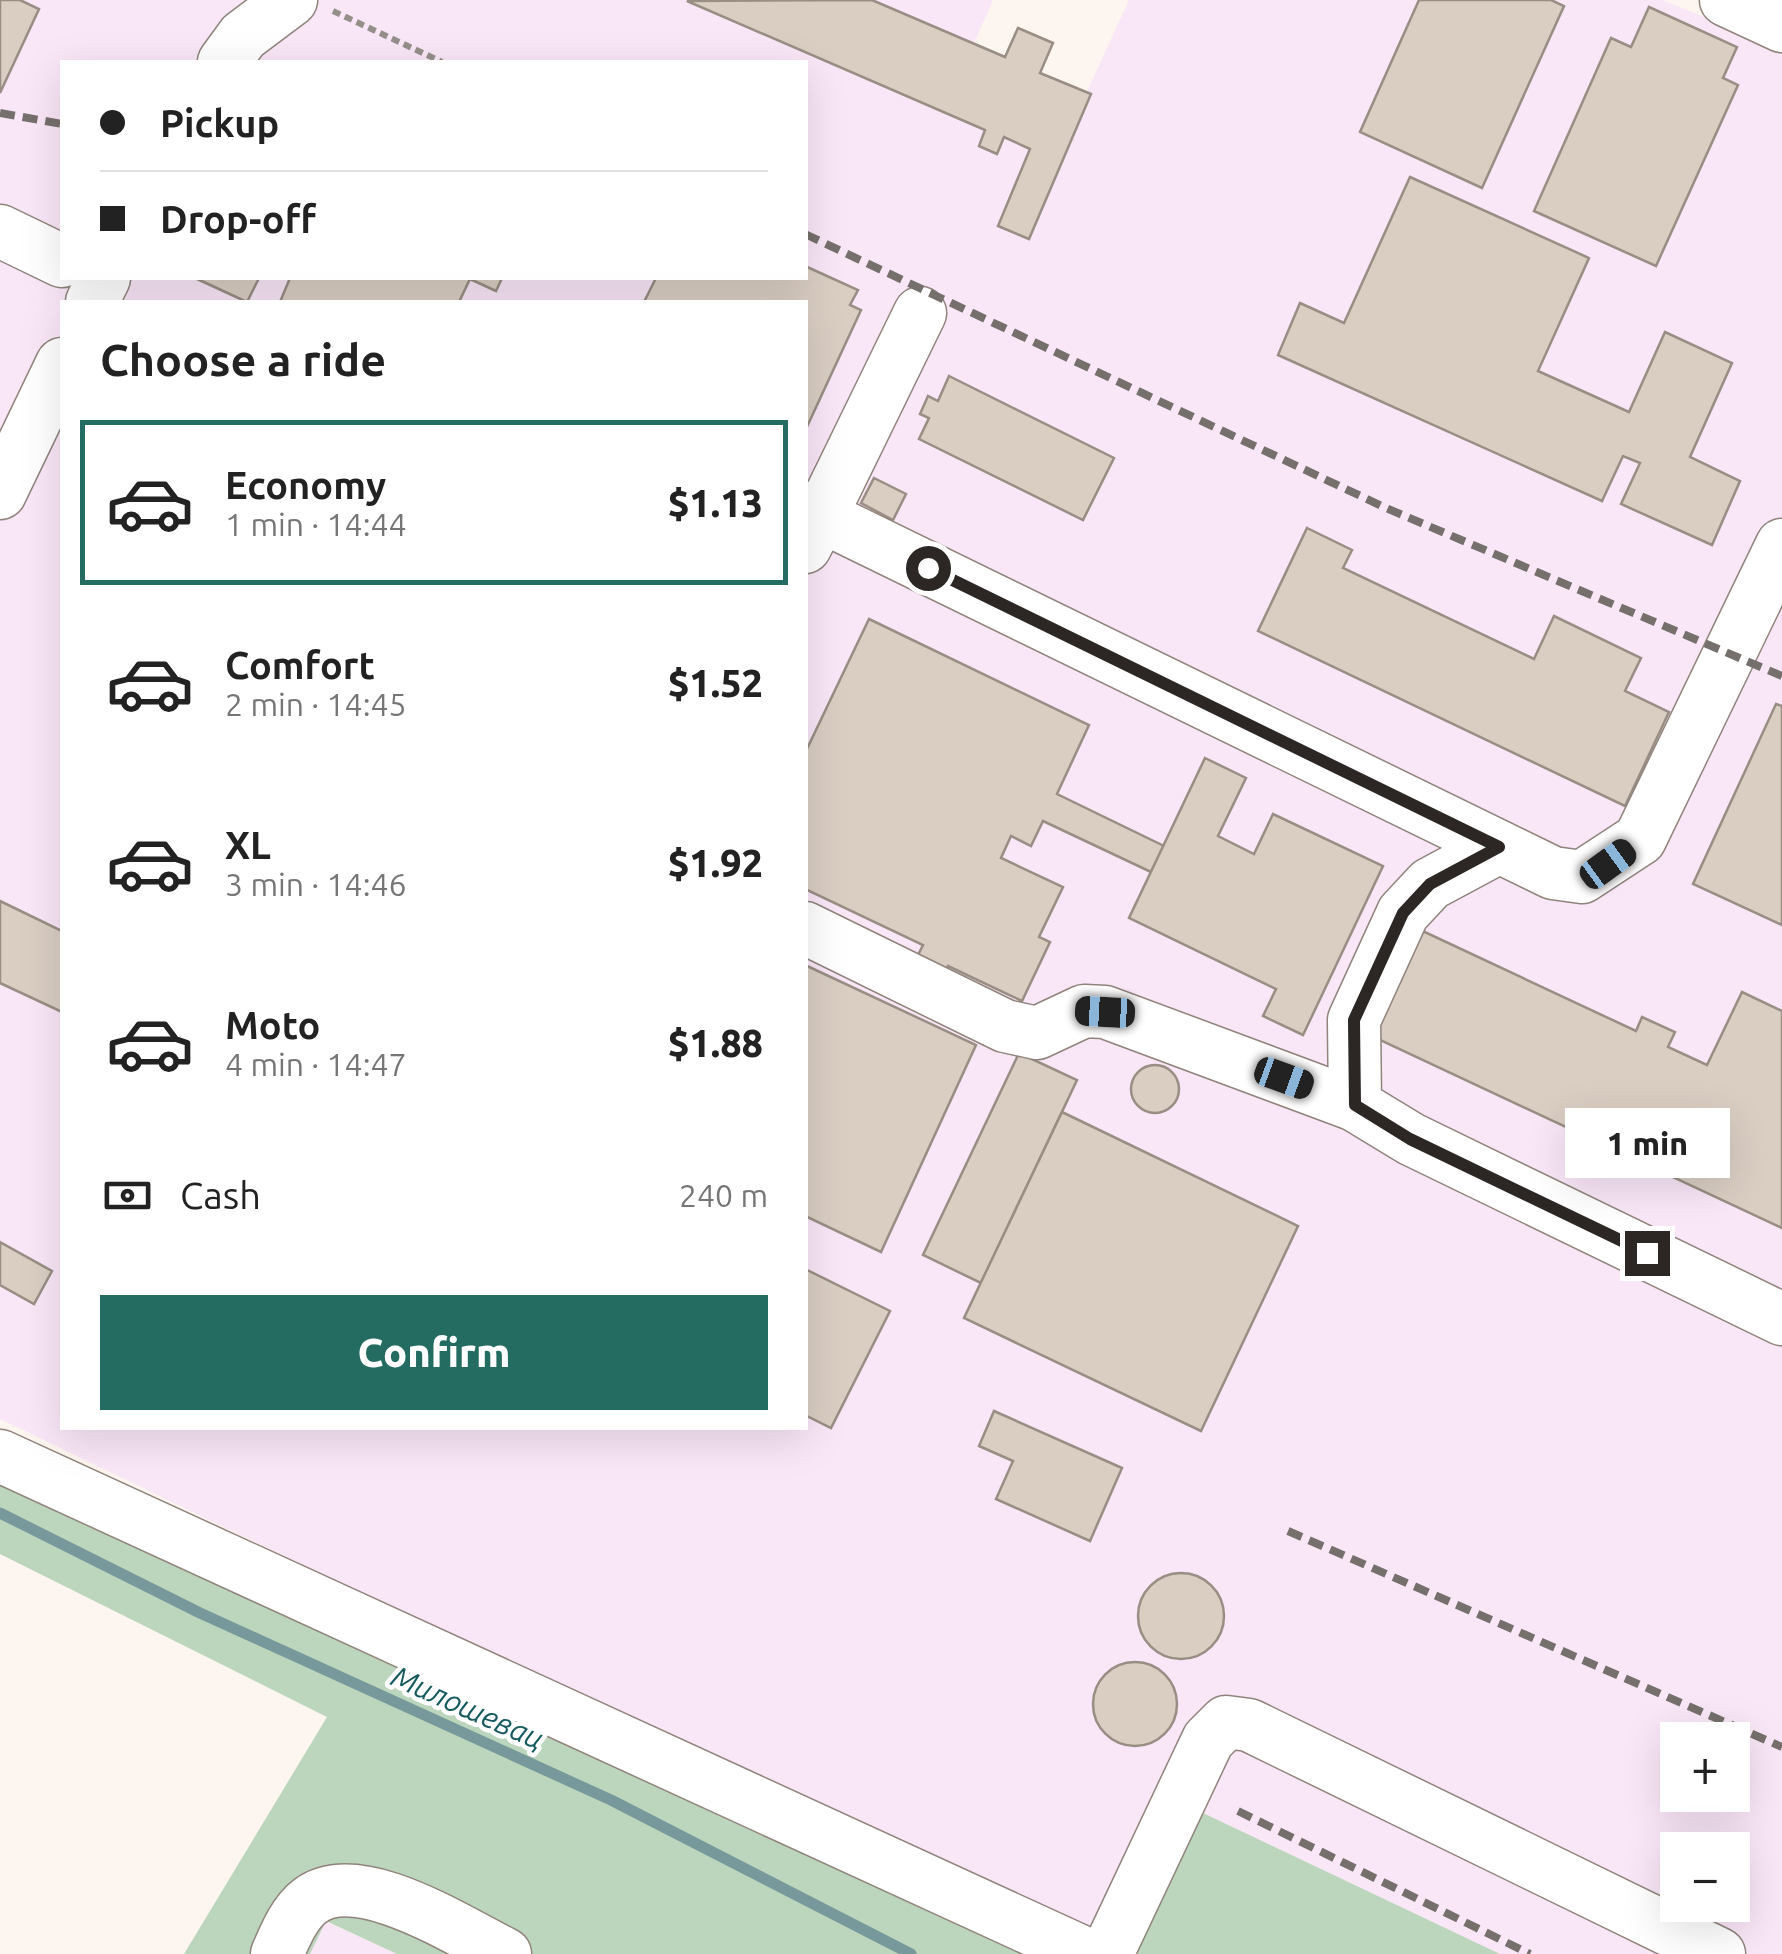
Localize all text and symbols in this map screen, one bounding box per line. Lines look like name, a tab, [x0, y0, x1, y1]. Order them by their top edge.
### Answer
text: Pickup	[160, 102, 279, 144]
text: Drop-off	[160, 198, 316, 240]
text: Choose a ride	[100, 334, 386, 385]
icon: car	[105, 458, 195, 548]
text: Economy	[225, 464, 386, 506]
text: $1.13	[668, 482, 763, 524]
text: 1 min · 14:44	[225, 506, 407, 542]
route start	[906, 546, 951, 591]
icon: car	[105, 638, 195, 728]
text: Comfort	[225, 644, 375, 686]
text: $1.52	[668, 662, 763, 704]
text: 2 min · 14:45	[225, 686, 407, 722]
icon: car	[105, 818, 195, 908]
text: XL	[225, 824, 271, 866]
car	[1575, 834, 1641, 894]
text: $1.92	[668, 842, 763, 884]
text: 3 min · 14:46	[225, 866, 407, 902]
car	[1074, 995, 1136, 1029]
icon: car	[105, 998, 195, 1088]
text: Moto	[225, 1004, 320, 1046]
text: $1.88	[668, 1022, 763, 1064]
text: 4 min · 14:47	[225, 1046, 407, 1082]
car	[1251, 1054, 1317, 1102]
callout: 1 min	[1564, 1108, 1730, 1178]
text: 1 min	[1607, 1125, 1688, 1161]
icon: cash	[100, 1168, 155, 1223]
text: Cash	[180, 1174, 261, 1216]
text: 240 m	[679, 1177, 768, 1213]
route end	[1625, 1231, 1670, 1276]
button: Confirm	[100, 1295, 768, 1410]
water label: Милошевац	[387, 1658, 549, 1756]
map controls	[1660, 1722, 1750, 1922]
button: +	[1660, 1722, 1750, 1812]
button: −	[1660, 1832, 1750, 1922]

